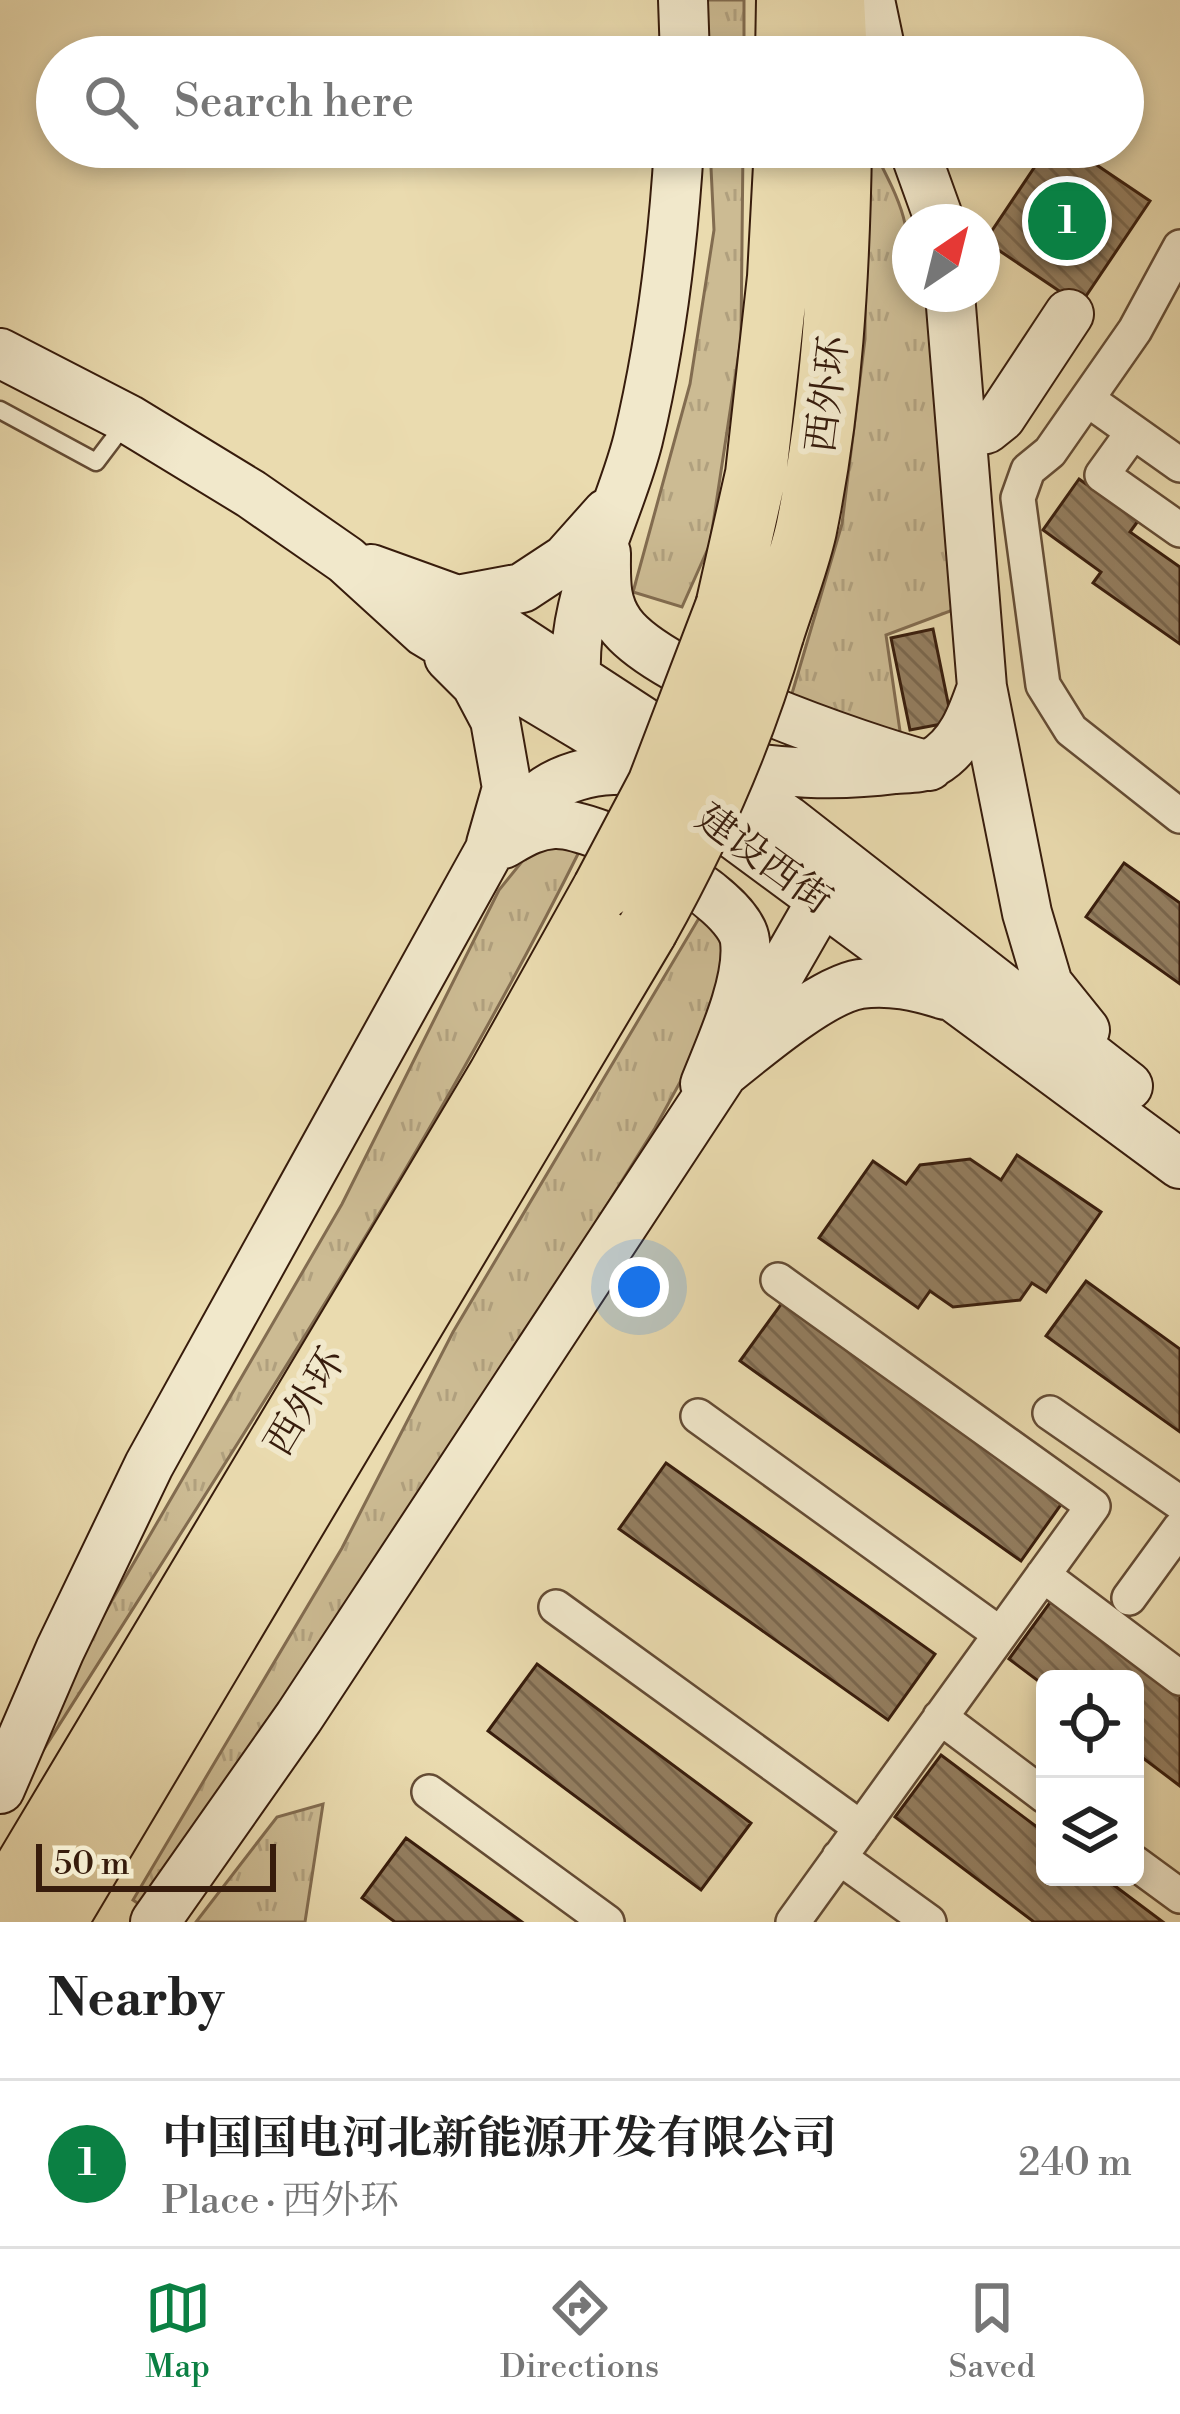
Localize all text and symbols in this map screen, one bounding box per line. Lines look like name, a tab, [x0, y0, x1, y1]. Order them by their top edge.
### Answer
search box	[36, 36, 1144, 168]
icon: search	[78, 69, 144, 135]
text: Search here	[174, 74, 414, 131]
pin: 1	[1028, 176, 1106, 266]
north arrow	[892, 204, 1000, 312]
street label: 西外环	[797, 333, 860, 455]
street label: 建设西街	[686, 794, 841, 926]
your location	[609, 1257, 669, 1317]
street label: 西外环	[255, 1340, 357, 1465]
map controls	[1036, 1670, 1144, 1886]
button: locate	[1036, 1670, 1144, 1778]
button: layers	[1036, 1778, 1144, 1886]
scale bar	[36, 1838, 276, 1891]
text: 50 m	[54, 1844, 130, 1885]
text: Nearby	[48, 1968, 224, 2032]
text: 中国国电河北新能源开发有限公司	[162, 2111, 837, 2168]
text: 1	[78, 2139, 96, 2188]
text: 240 m	[1018, 2139, 1132, 2188]
text: Place · 西外环	[162, 2177, 399, 2226]
tab: Map	[145, 2275, 211, 2388]
tab: Directions	[500, 2275, 659, 2388]
tab: Saved	[949, 2275, 1035, 2388]

